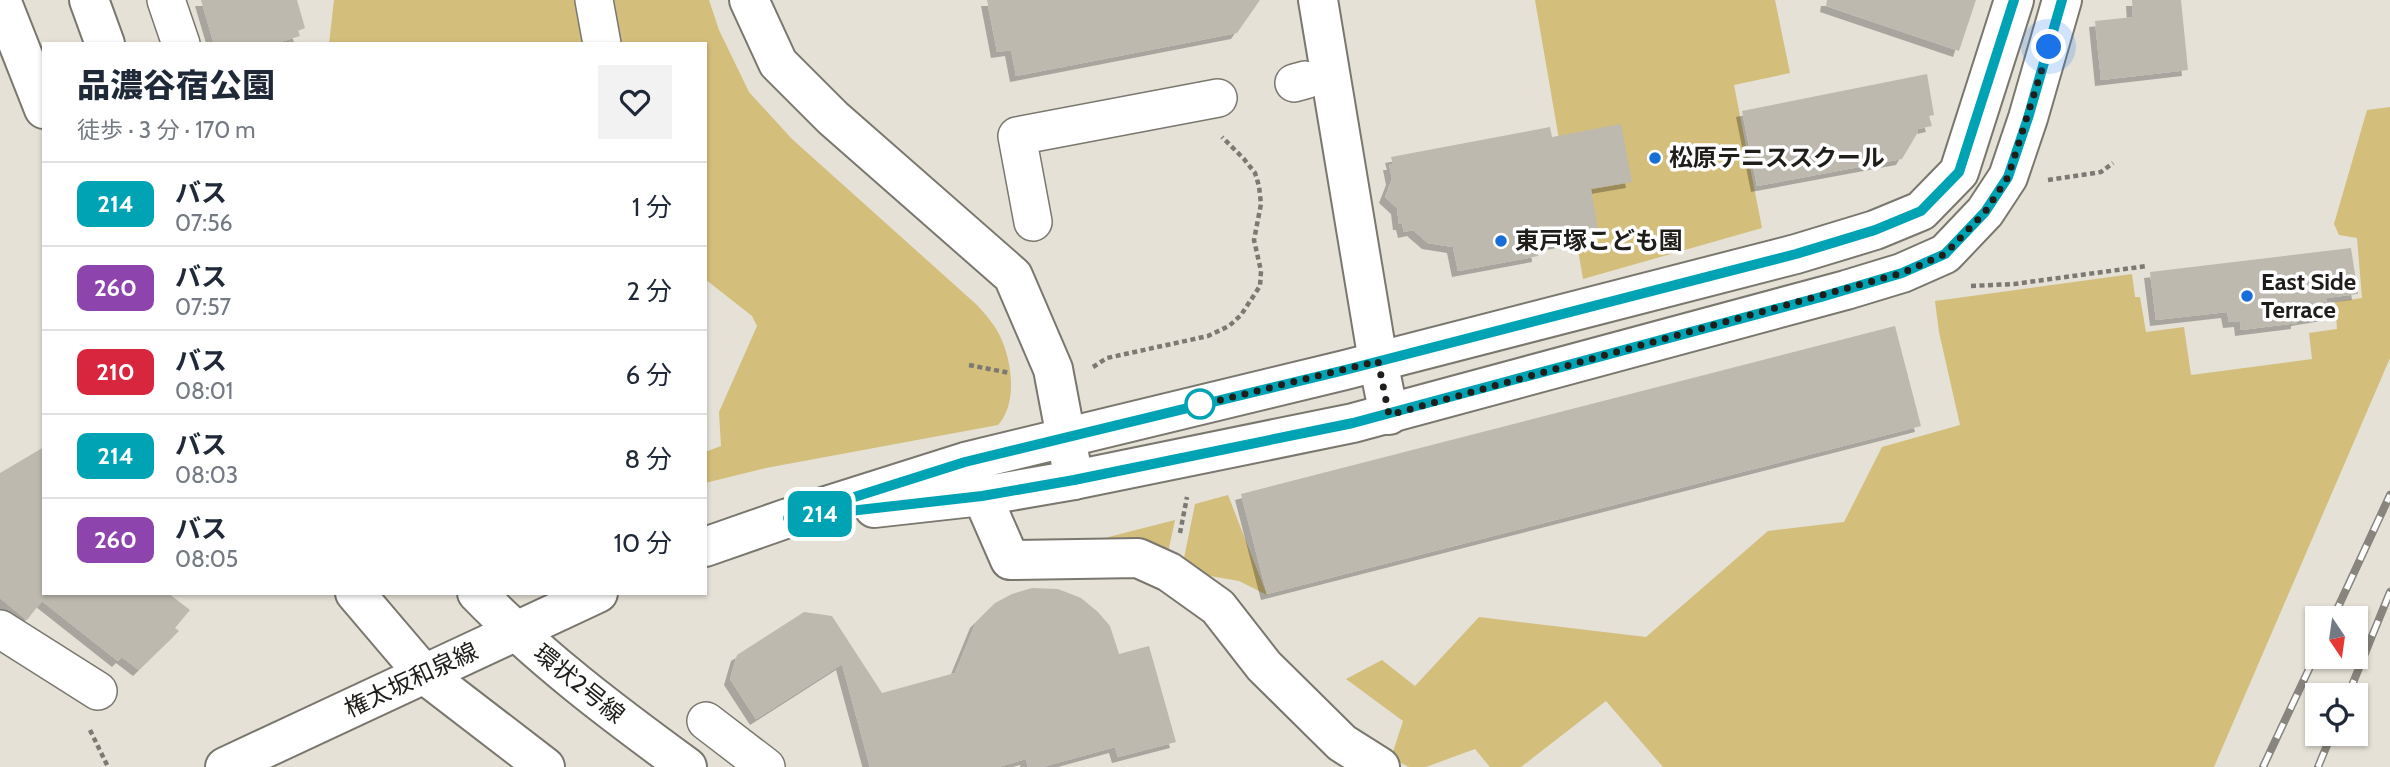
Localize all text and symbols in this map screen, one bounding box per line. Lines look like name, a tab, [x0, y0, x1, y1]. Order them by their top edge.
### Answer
your location	[2031, 29, 2066, 64]
text: 品濃谷宿公園	[77, 65, 275, 105]
button: heart	[598, 65, 672, 139]
text: 徒歩 · 3 分 · 170 m	[77, 116, 256, 144]
place label: 松原テニススクール	[1669, 143, 1885, 172]
marker: 松原テニススクール	[1647, 150, 1663, 166]
text: バス	[175, 177, 227, 209]
text: 214	[97, 189, 134, 218]
text: 1 分	[632, 191, 672, 223]
text: 07:56	[175, 209, 233, 237]
place label: 東戸塚こども園	[1515, 226, 1683, 255]
marker: 東戸塚こども園	[1493, 233, 1509, 249]
text: バス	[175, 261, 227, 293]
place label: East Side Terrace	[2261, 267, 2356, 324]
text: 260	[94, 273, 137, 302]
text: 2 分	[627, 275, 672, 307]
marker: East Side Terrace	[2239, 288, 2255, 304]
text: 07:57	[175, 293, 231, 321]
text: バス	[175, 345, 227, 377]
text: 210	[96, 357, 135, 386]
text: 6 分	[625, 359, 672, 391]
text: 08:01	[175, 377, 233, 405]
unlabelled marker	[1185, 389, 1215, 419]
text: バス	[175, 429, 227, 461]
text: 214	[97, 441, 134, 470]
text: 8 分	[624, 443, 672, 475]
text: 08:03	[175, 461, 238, 489]
line badge: 214	[780, 491, 860, 537]
text: 214	[802, 499, 838, 528]
text: バス	[175, 513, 227, 545]
text: 260	[94, 525, 137, 554]
text: 10 分	[614, 527, 672, 559]
text: 08:05	[175, 545, 238, 573]
north arrow	[2305, 606, 2368, 668]
map controls	[2305, 606, 2368, 746]
street label: 権太坂和泉線	[339, 636, 482, 723]
street label: 環状2号線	[528, 638, 631, 729]
button: locate	[2305, 683, 2368, 746]

